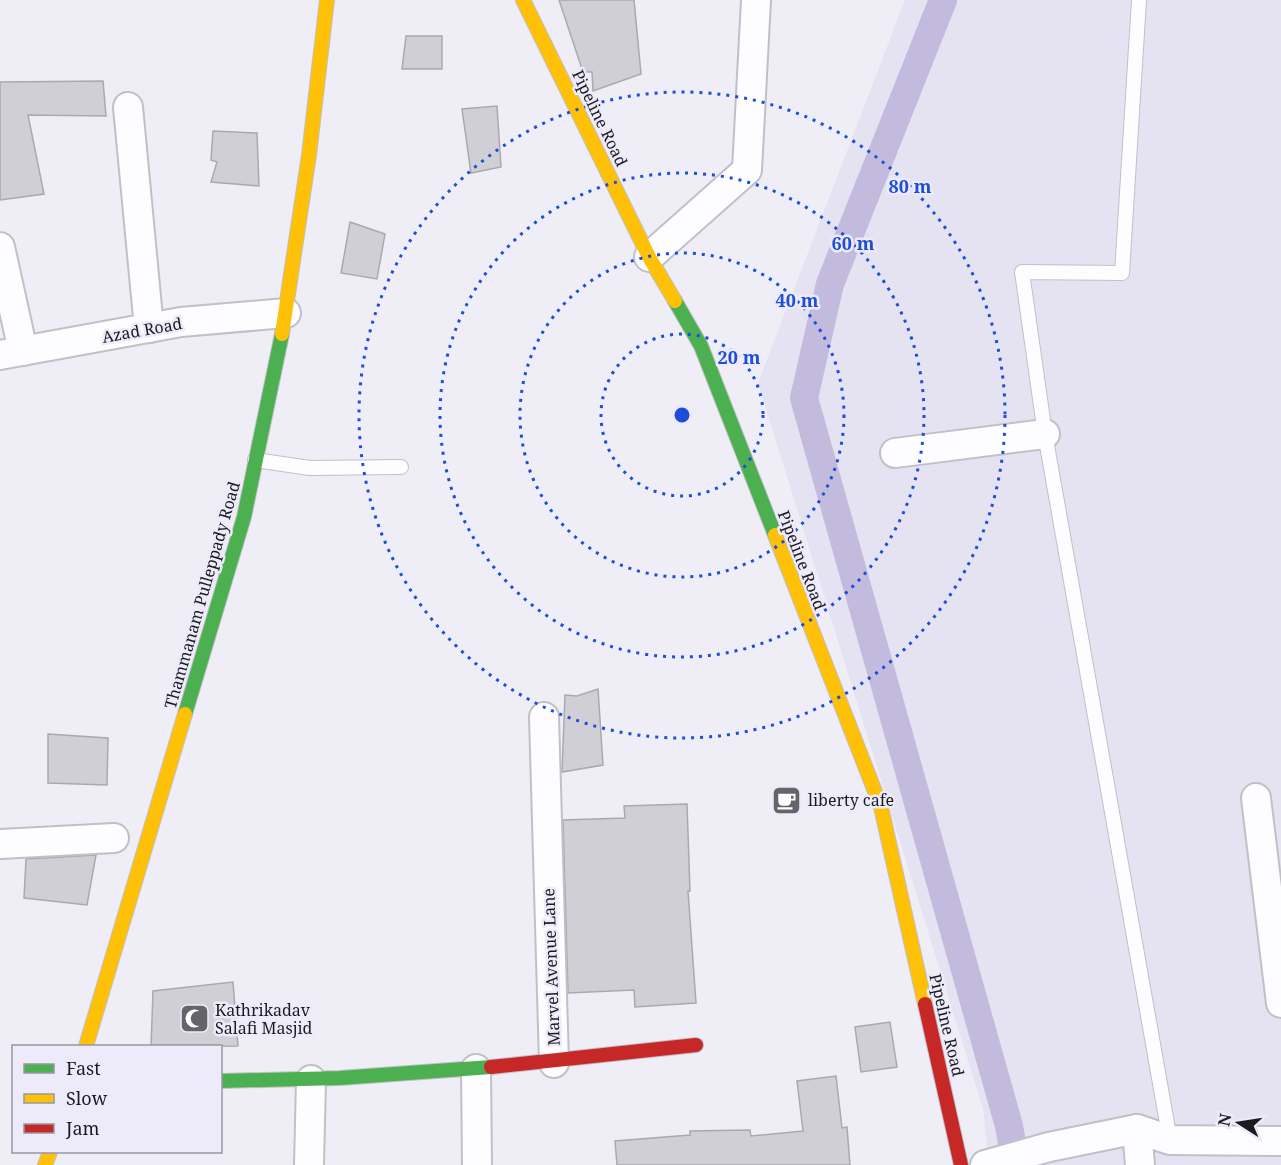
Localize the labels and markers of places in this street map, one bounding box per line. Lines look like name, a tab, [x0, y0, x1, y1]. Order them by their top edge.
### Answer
centre of rings	[672, 405, 692, 425]
cafe icon: liberty cafe	[771, 784, 803, 816]
place label: liberty cafe	[808, 789, 894, 811]
place label: Kathrikadav Salafi Masjid	[215, 999, 313, 1039]
mosque icon: Kathrikadav Salafi Masjid	[178, 1003, 210, 1035]

